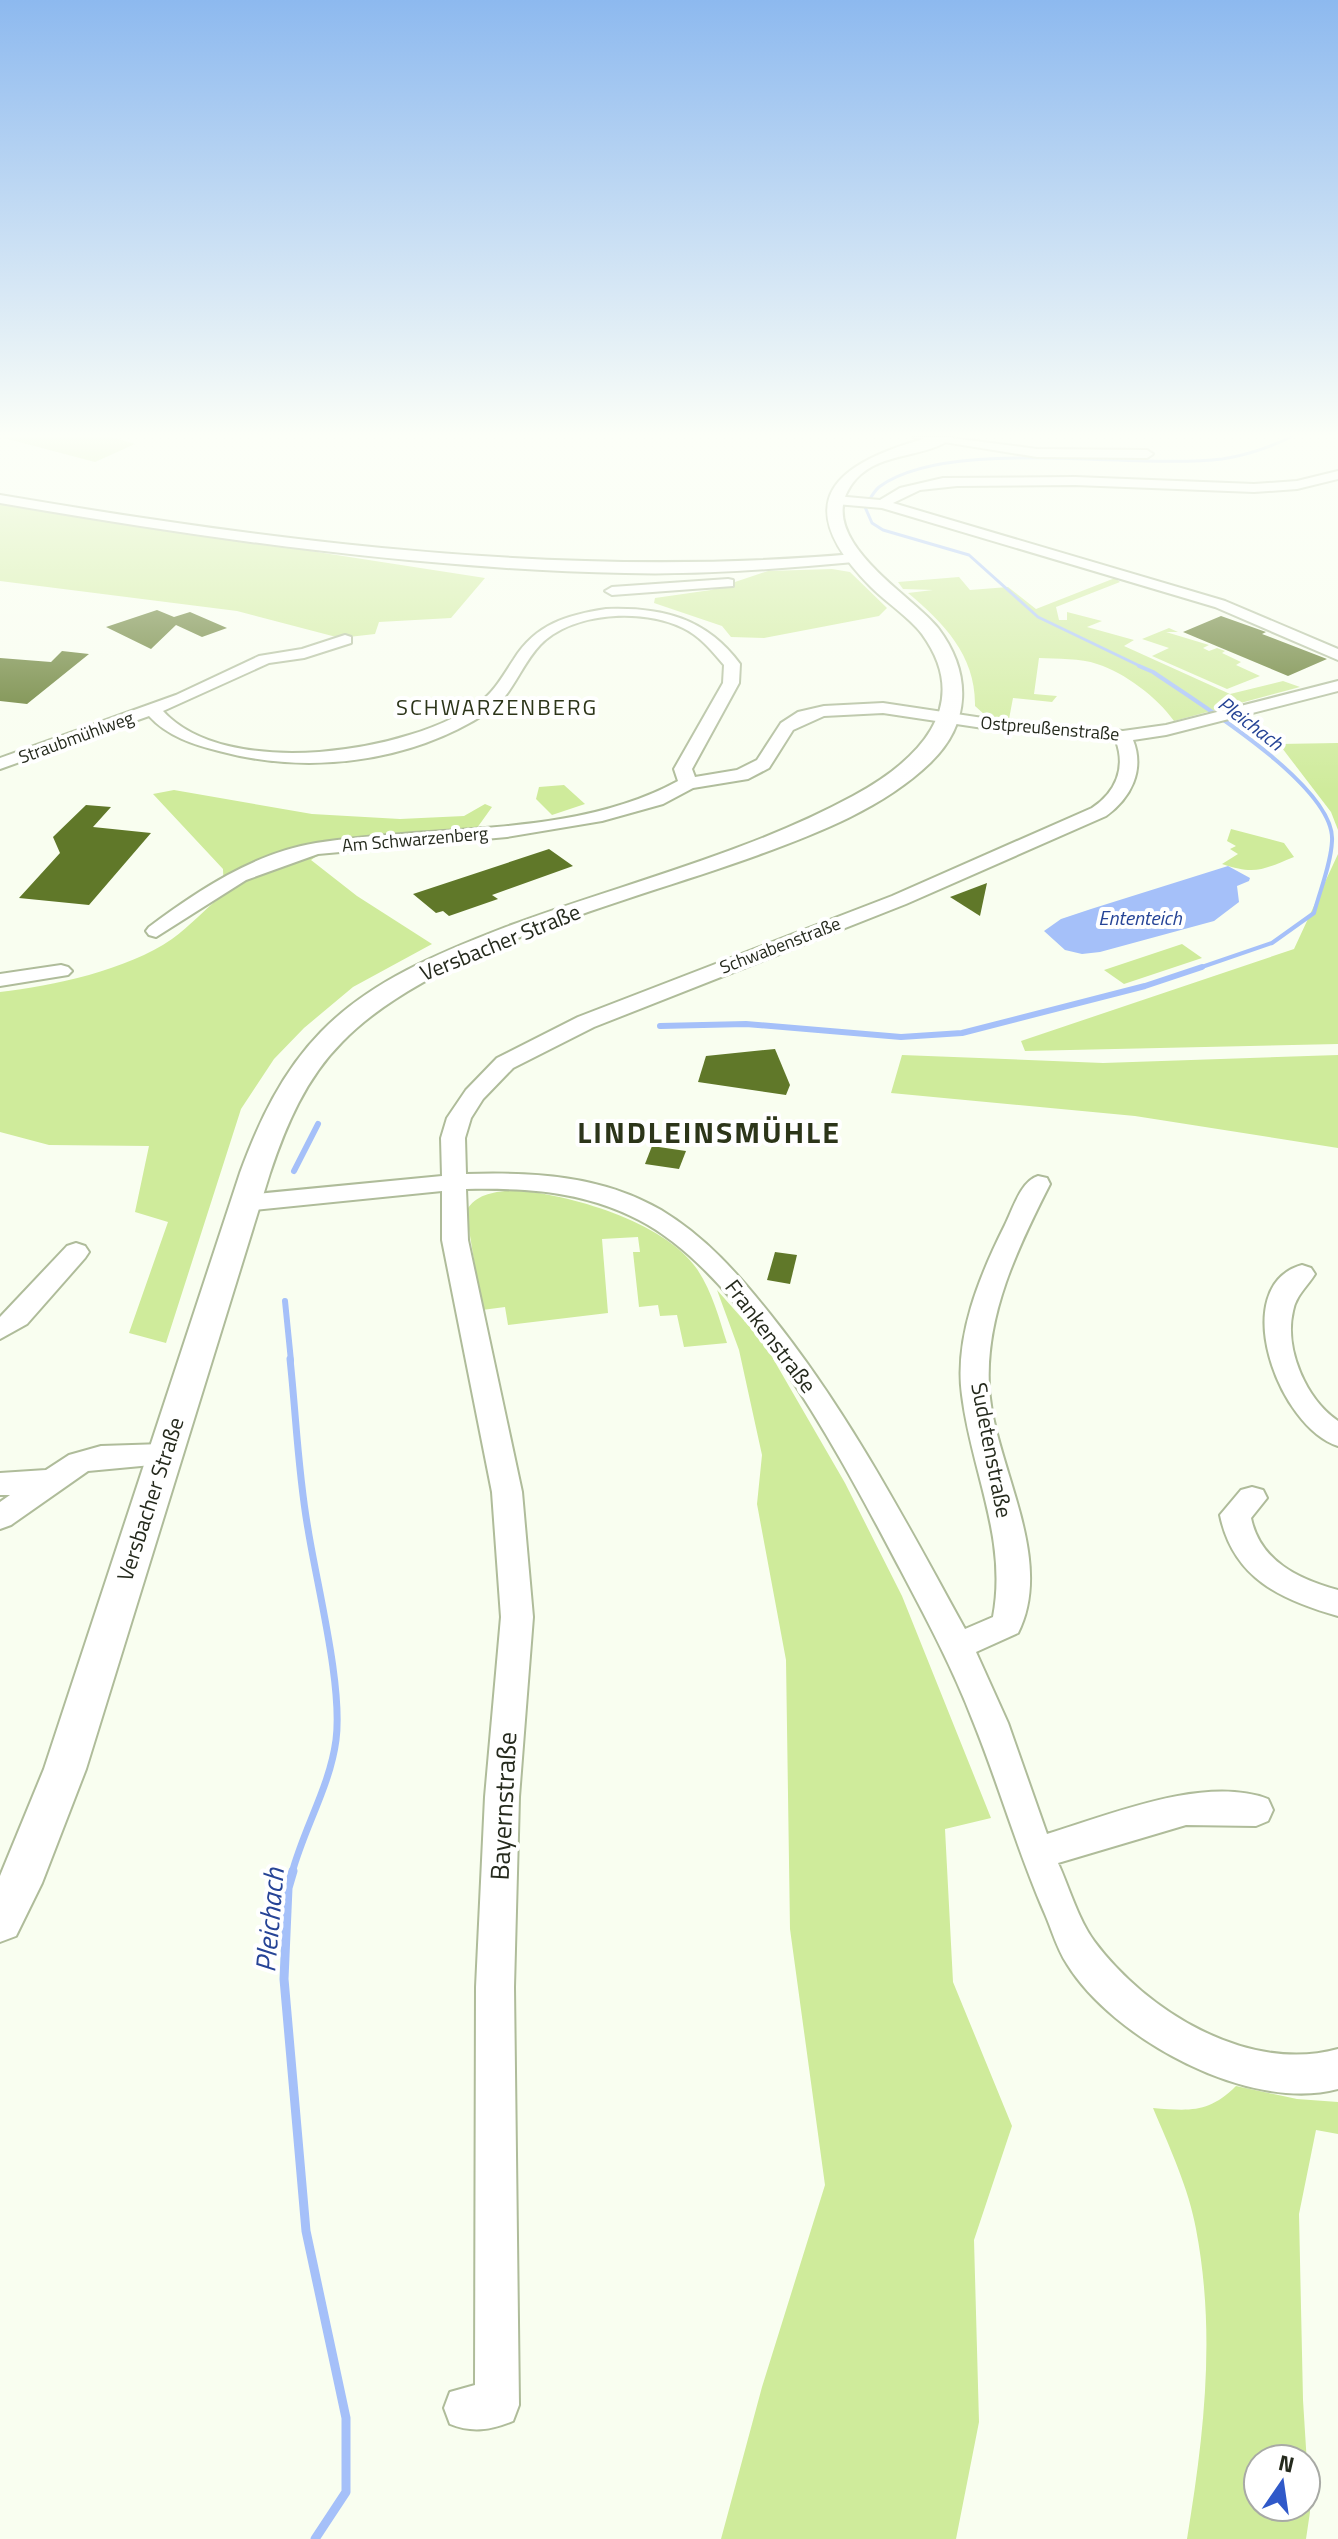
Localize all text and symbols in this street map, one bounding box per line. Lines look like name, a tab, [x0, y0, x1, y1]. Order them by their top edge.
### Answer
water label: Pleichach	[1212, 688, 1291, 758]
district label: SCHWARZENBERG	[396, 690, 598, 724]
street label: Straubmühlweg	[15, 704, 137, 770]
street label: Ostpreußenstraße	[979, 708, 1121, 748]
street label: Am Schwarzenberg	[341, 819, 489, 859]
street label: Versbacher Straße	[415, 894, 585, 990]
water label: Ententeich	[1098, 902, 1183, 933]
street label: Schwabenstraße	[716, 910, 844, 980]
district label: LINDLEINSMÜHLE	[577, 1109, 841, 1155]
street label: Frankenstraße	[717, 1272, 825, 1400]
street label: Sudetenstraße	[962, 1379, 1022, 1521]
street label: Versbacher Straße	[107, 1413, 193, 1585]
street label: Bayernstraße	[480, 1731, 526, 1881]
water label: Pleichach	[243, 1865, 295, 1974]
north arrow	[1242, 2443, 1322, 2523]
text: N	[1275, 2445, 1298, 2482]

